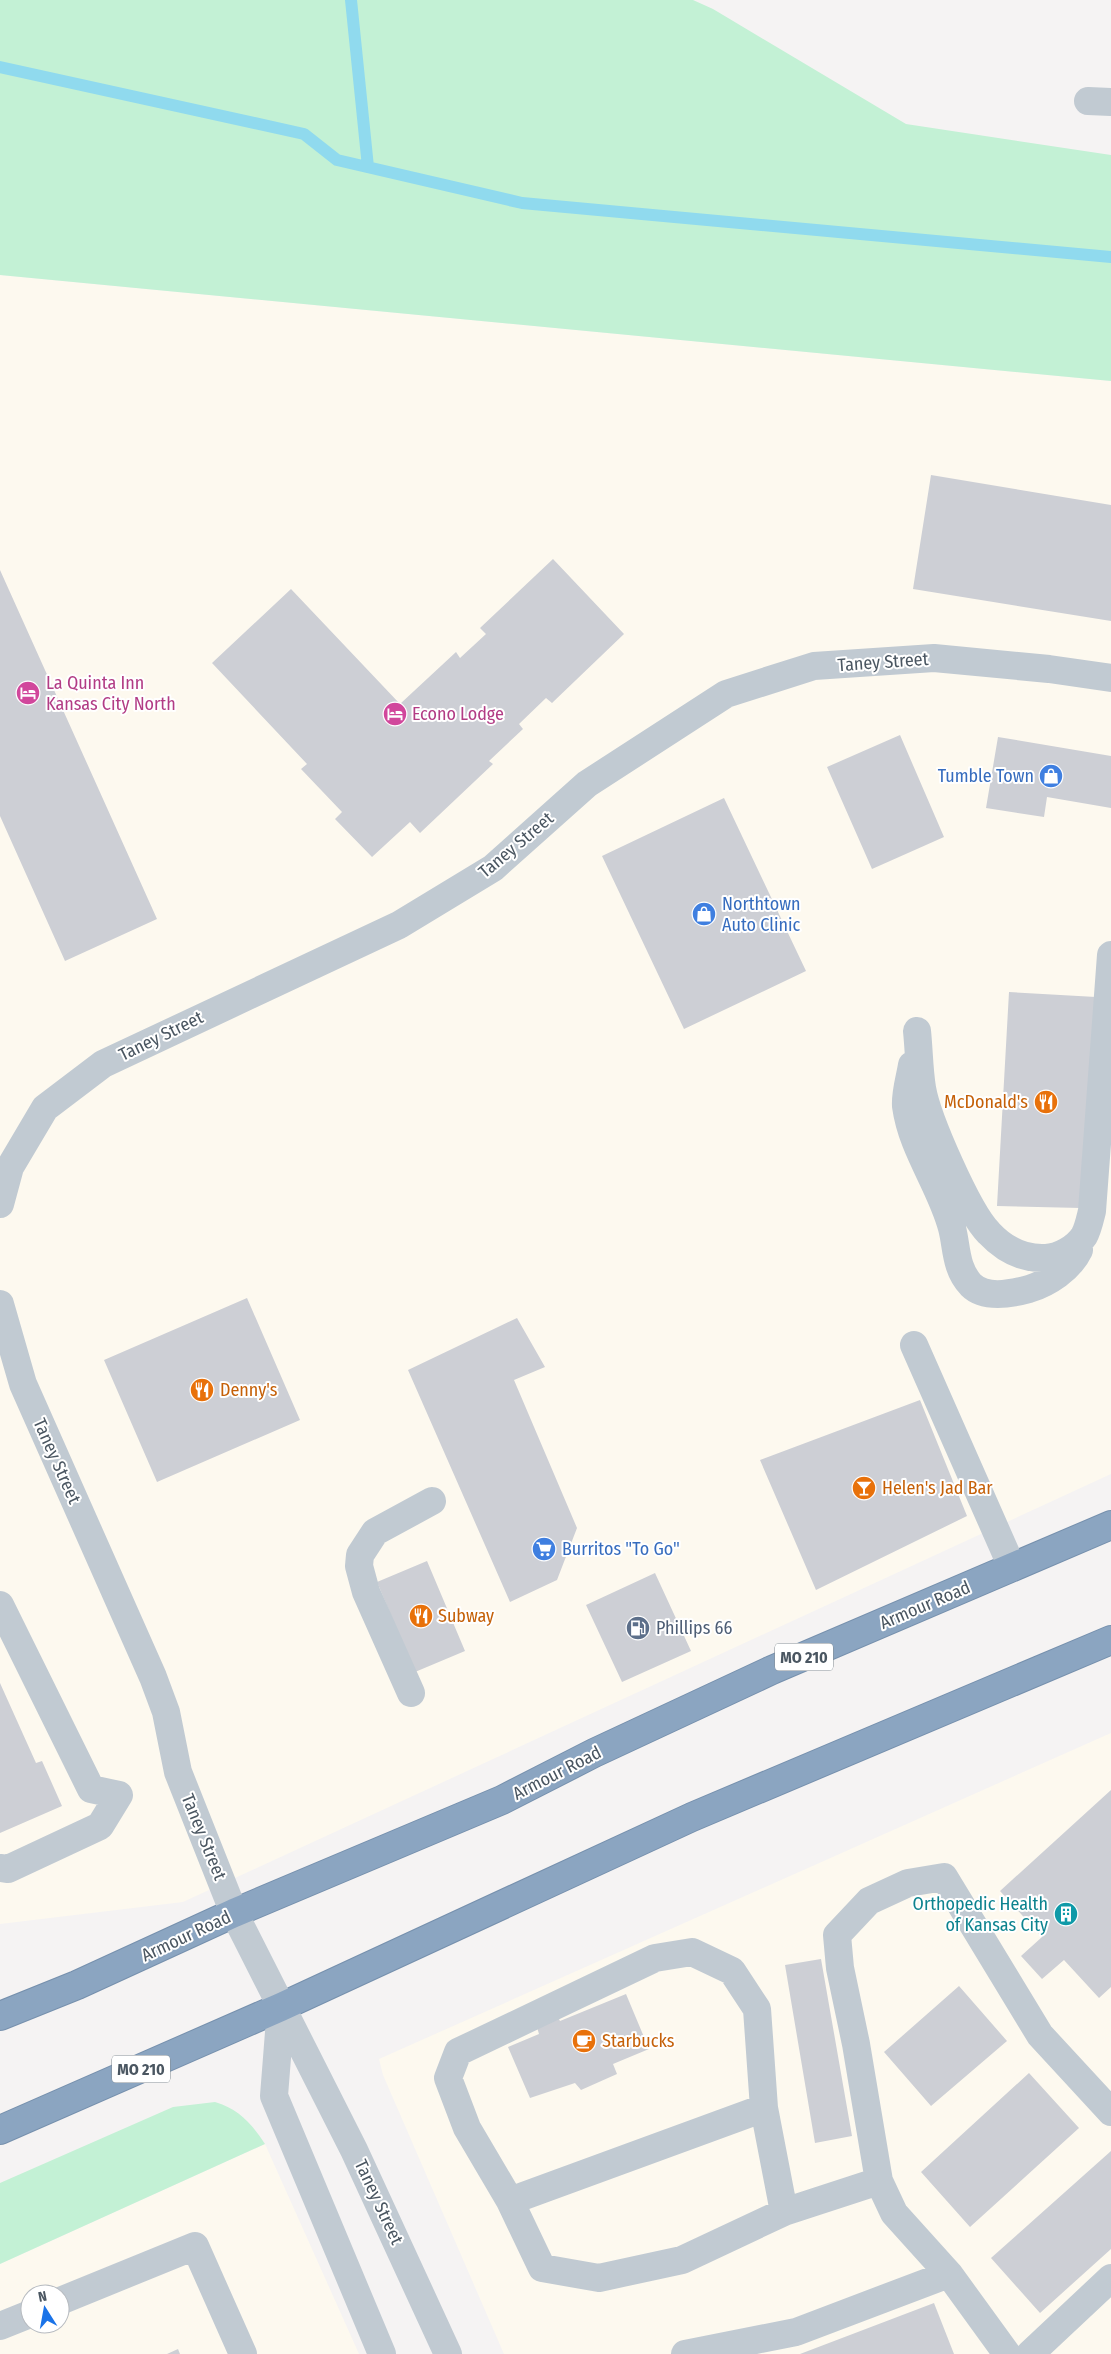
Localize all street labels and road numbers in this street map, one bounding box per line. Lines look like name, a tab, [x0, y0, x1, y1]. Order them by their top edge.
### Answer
street label: Taney Street	[837, 648, 929, 676]
street label: Taney Street	[474, 807, 558, 883]
street label: Taney Street	[115, 1006, 207, 1066]
street label: Taney Street	[28, 1415, 86, 1507]
street label: Armour Road	[876, 1576, 974, 1634]
road number: MO 210	[775, 1644, 833, 1670]
street label: Armour Road	[509, 1741, 605, 1805]
street label: Taney Street	[177, 1791, 231, 1883]
street label: Armour Road	[138, 1906, 234, 1966]
road number: MO 210	[112, 2056, 170, 2082]
street label: Taney Street	[350, 2156, 408, 2248]

